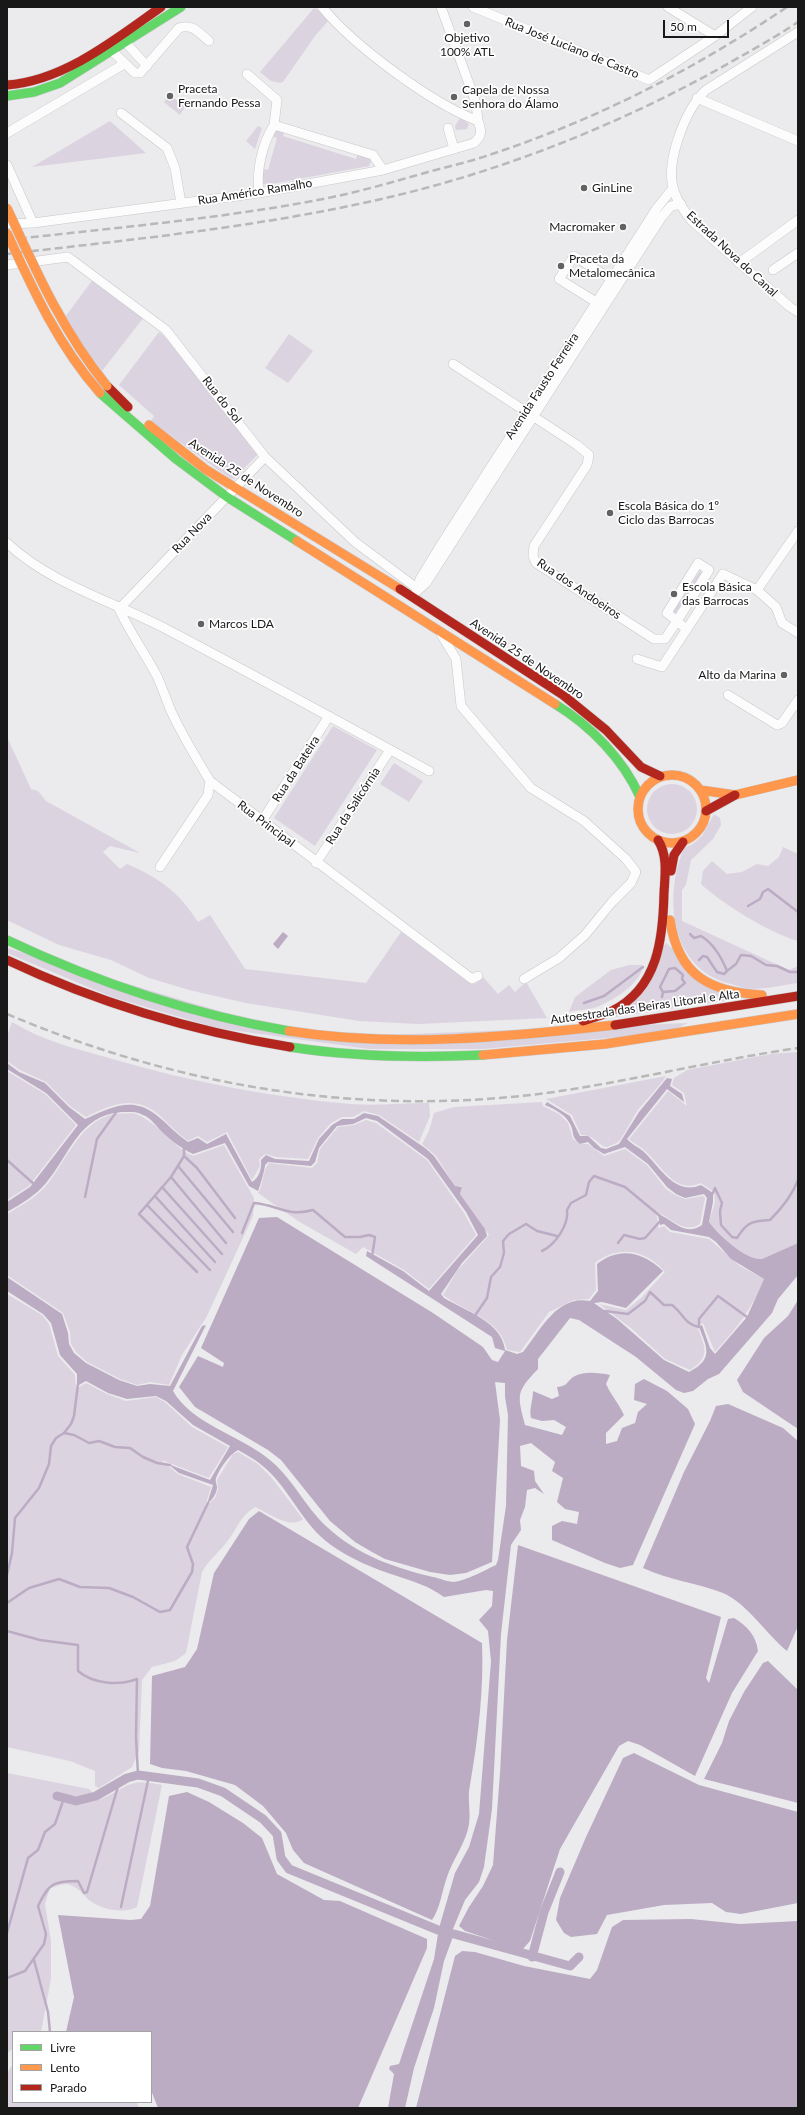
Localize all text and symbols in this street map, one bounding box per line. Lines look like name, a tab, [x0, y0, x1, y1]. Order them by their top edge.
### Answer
scale bar	[665, 12, 731, 38]
street label: Rua José Luciano de Castro	[503, 14, 641, 82]
marker: Objetivo 100% ATL	[462, 19, 472, 29]
text: 50 m	[670, 19, 697, 34]
place label: Objetivo 100% ATL	[440, 31, 494, 59]
place label: Praceta Fernando Pessa	[178, 82, 260, 110]
place label: Capela de Nossa Senhora do Álamo	[462, 83, 558, 111]
marker: Praceta Fernando Pessa	[165, 91, 175, 101]
marker: Capela de Nossa Senhora do Álamo	[449, 92, 459, 102]
street label: Rua Américo Ramalho	[197, 176, 313, 208]
place label: GinLine	[592, 181, 632, 195]
marker: GinLine	[579, 183, 589, 193]
street label: Estrada Nova do Canal	[684, 208, 780, 300]
place label: Macromaker	[549, 220, 615, 234]
marker: Macromaker	[618, 222, 628, 232]
place label: Praceta da Metalomecânica	[569, 252, 655, 280]
marker: Praceta da Metalomecânica	[556, 261, 566, 271]
street label: Avenida Fausto Ferreira	[502, 330, 582, 442]
street label: Rua do Sol	[199, 374, 245, 426]
street label: Avenida 25 de Novembro	[186, 435, 306, 521]
place label: Escola Básica do 1º Ciclo das Barrocas	[618, 499, 719, 527]
marker: Escola Básica do 1º Ciclo das Barrocas	[605, 508, 615, 518]
street label: Rua Nova	[169, 510, 215, 556]
street label: Rua dos Andoeiros	[534, 556, 624, 622]
place label: Escola Básica das Barrocas	[682, 580, 752, 608]
marker: Escola Básica das Barrocas	[669, 589, 679, 599]
street label: Avenida 25 de Novembro	[467, 616, 587, 702]
place label: Marcos LDA	[209, 617, 274, 631]
marker: Marcos LDA	[196, 619, 206, 629]
place label: Alto da Marina	[698, 668, 776, 682]
marker: Alto da Marina	[779, 670, 789, 680]
street label: Rua da Bateira	[269, 733, 323, 805]
street label: Rua da Salicórnia	[323, 765, 383, 847]
street label: Rua Principal	[234, 798, 298, 850]
street label: Autoestrada das Beiras Litoral e Alta	[550, 987, 740, 1027]
legend	[12, 2031, 152, 2103]
text: Livre	[50, 2040, 76, 2055]
text: Lento	[50, 2060, 80, 2075]
text: Parado	[50, 2080, 87, 2095]

